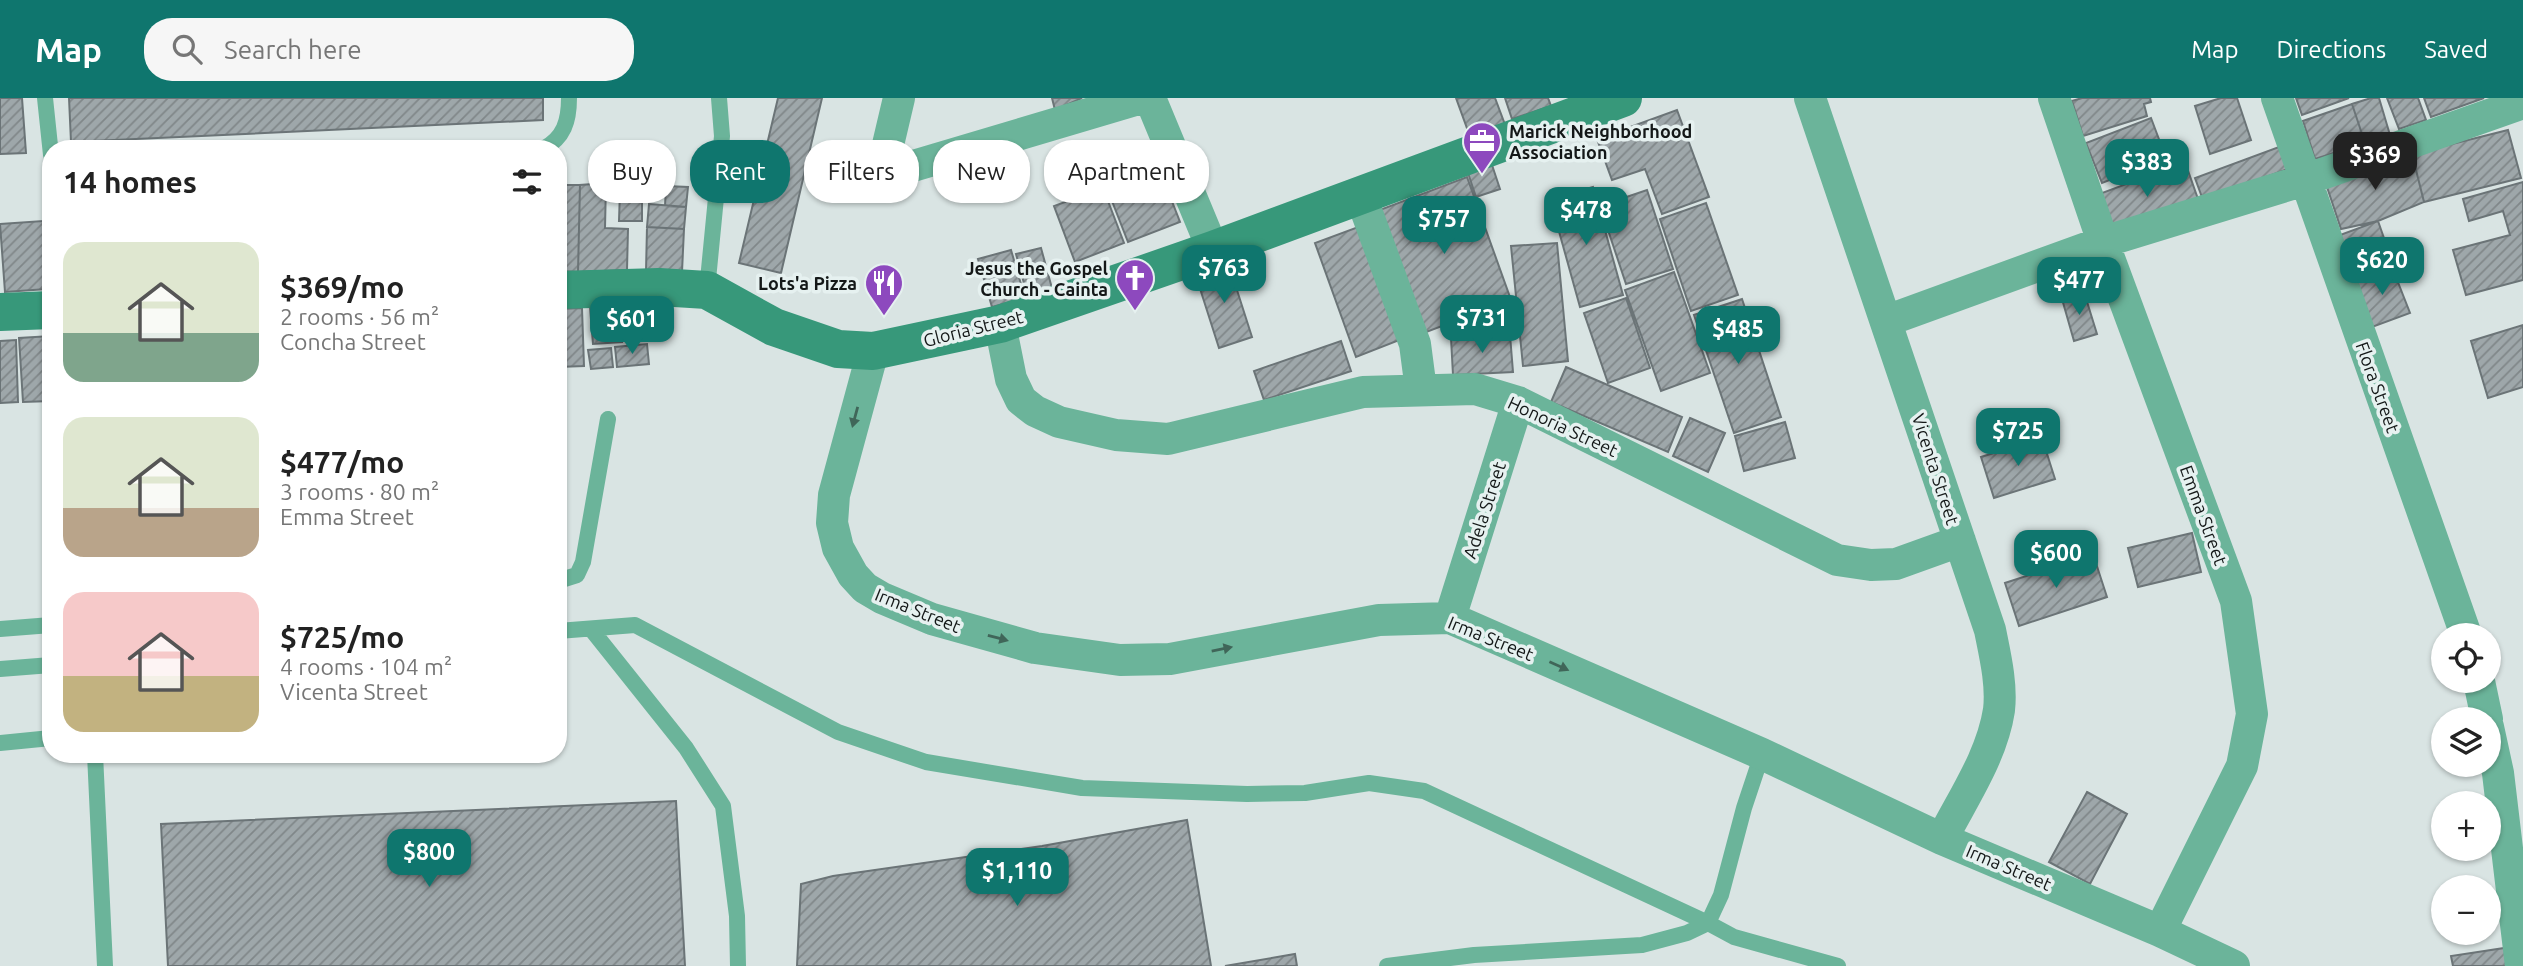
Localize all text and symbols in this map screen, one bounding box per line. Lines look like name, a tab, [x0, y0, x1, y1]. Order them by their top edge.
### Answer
search box	[144, 18, 634, 81]
icon: search	[168, 30, 206, 68]
text: Map	[35, 31, 102, 68]
text: Search here	[224, 35, 362, 64]
text: Map	[2191, 36, 2238, 63]
text: Directions	[2276, 36, 2386, 63]
text: Saved	[2424, 36, 2488, 63]
office icon: Marick Neighborhood Association	[1461, 120, 1503, 175]
place label: Marick Neighborhood Association	[1509, 121, 1692, 162]
pin: $369	[2334, 132, 2416, 192]
chip: Buy	[588, 140, 676, 203]
chip: Rent	[690, 140, 790, 203]
chip: Filters	[804, 140, 919, 203]
chip: New	[933, 140, 1030, 203]
chip: Apartment	[1044, 140, 1209, 203]
pin: $383	[2106, 140, 2188, 199]
text: $369	[2349, 142, 2401, 167]
text: $383	[2121, 149, 2173, 174]
icon: filters	[508, 163, 546, 201]
text: 14 homes	[63, 165, 197, 199]
pin: $478	[1545, 188, 1627, 247]
pin: $757	[1403, 197, 1485, 256]
text: $478	[1560, 197, 1612, 222]
text: $757	[1418, 206, 1470, 231]
pin: $620	[2341, 238, 2423, 297]
pin: $763	[1183, 246, 1265, 305]
text: $620	[2356, 247, 2408, 272]
text: $763	[1198, 255, 1250, 280]
church icon: Jesus the Gospel Church - Cainta	[1114, 257, 1156, 312]
place label: Jesus the Gospel Church - Cainta	[965, 258, 1109, 299]
pin: $477	[2038, 258, 2120, 317]
restaurant icon: Lots'a Pizza	[863, 262, 905, 317]
text: $477	[2053, 267, 2105, 292]
icon: home	[119, 270, 203, 354]
text: $369/mo	[280, 270, 404, 304]
place label: Lots'a Pizza	[758, 273, 857, 293]
pin: $601	[591, 296, 673, 356]
pin: $731	[1441, 296, 1523, 355]
text: 2 rooms · 56 m²	[280, 304, 439, 329]
text: $731	[1456, 305, 1508, 330]
text: $601	[606, 306, 658, 331]
street label: Gloria Street	[921, 306, 1025, 350]
pin: $485	[1697, 306, 1779, 366]
text: $485	[1712, 316, 1764, 341]
text: Concha Street	[280, 329, 426, 354]
street label: Flora Street	[2352, 339, 2404, 435]
street label: Honoria Street	[1505, 392, 1621, 460]
one-way arrow	[849, 406, 860, 428]
pin: $725	[1977, 408, 2059, 468]
street label: Vicenta Street	[1909, 411, 1963, 527]
text: $725	[1992, 418, 2044, 443]
icon: home	[119, 445, 203, 529]
text: $477/mo	[280, 445, 404, 479]
street label: Adela Street	[1459, 459, 1509, 561]
street label: Emma Street	[2177, 462, 2231, 568]
text: 3 rooms · 80 m²	[280, 479, 439, 504]
text: Emma Street	[280, 504, 414, 529]
pin: $600	[2015, 531, 2097, 590]
text: $600	[2030, 540, 2082, 565]
street label: Irma Street	[872, 584, 964, 636]
street label: Irma Street	[1445, 612, 1537, 664]
icon: home	[119, 620, 203, 704]
text: $725/mo	[280, 620, 404, 654]
map controls	[2431, 623, 2501, 945]
button: locate	[2431, 623, 2501, 693]
one-way arrow	[987, 633, 1009, 644]
one-way arrow	[1211, 643, 1233, 654]
text: 4 rooms · 104 m²	[280, 654, 452, 679]
one-way arrow	[1549, 661, 1570, 672]
text: Vicenta Street	[280, 679, 428, 704]
button: layers	[2431, 707, 2501, 777]
button: +	[2431, 791, 2501, 861]
pin: $800	[388, 830, 470, 889]
text: $800	[403, 839, 455, 864]
street label: Irma Street	[1963, 840, 2055, 894]
pin: $1,110	[960, 848, 1074, 908]
text: $1,110	[982, 858, 1052, 883]
button: −	[2431, 875, 2501, 945]

